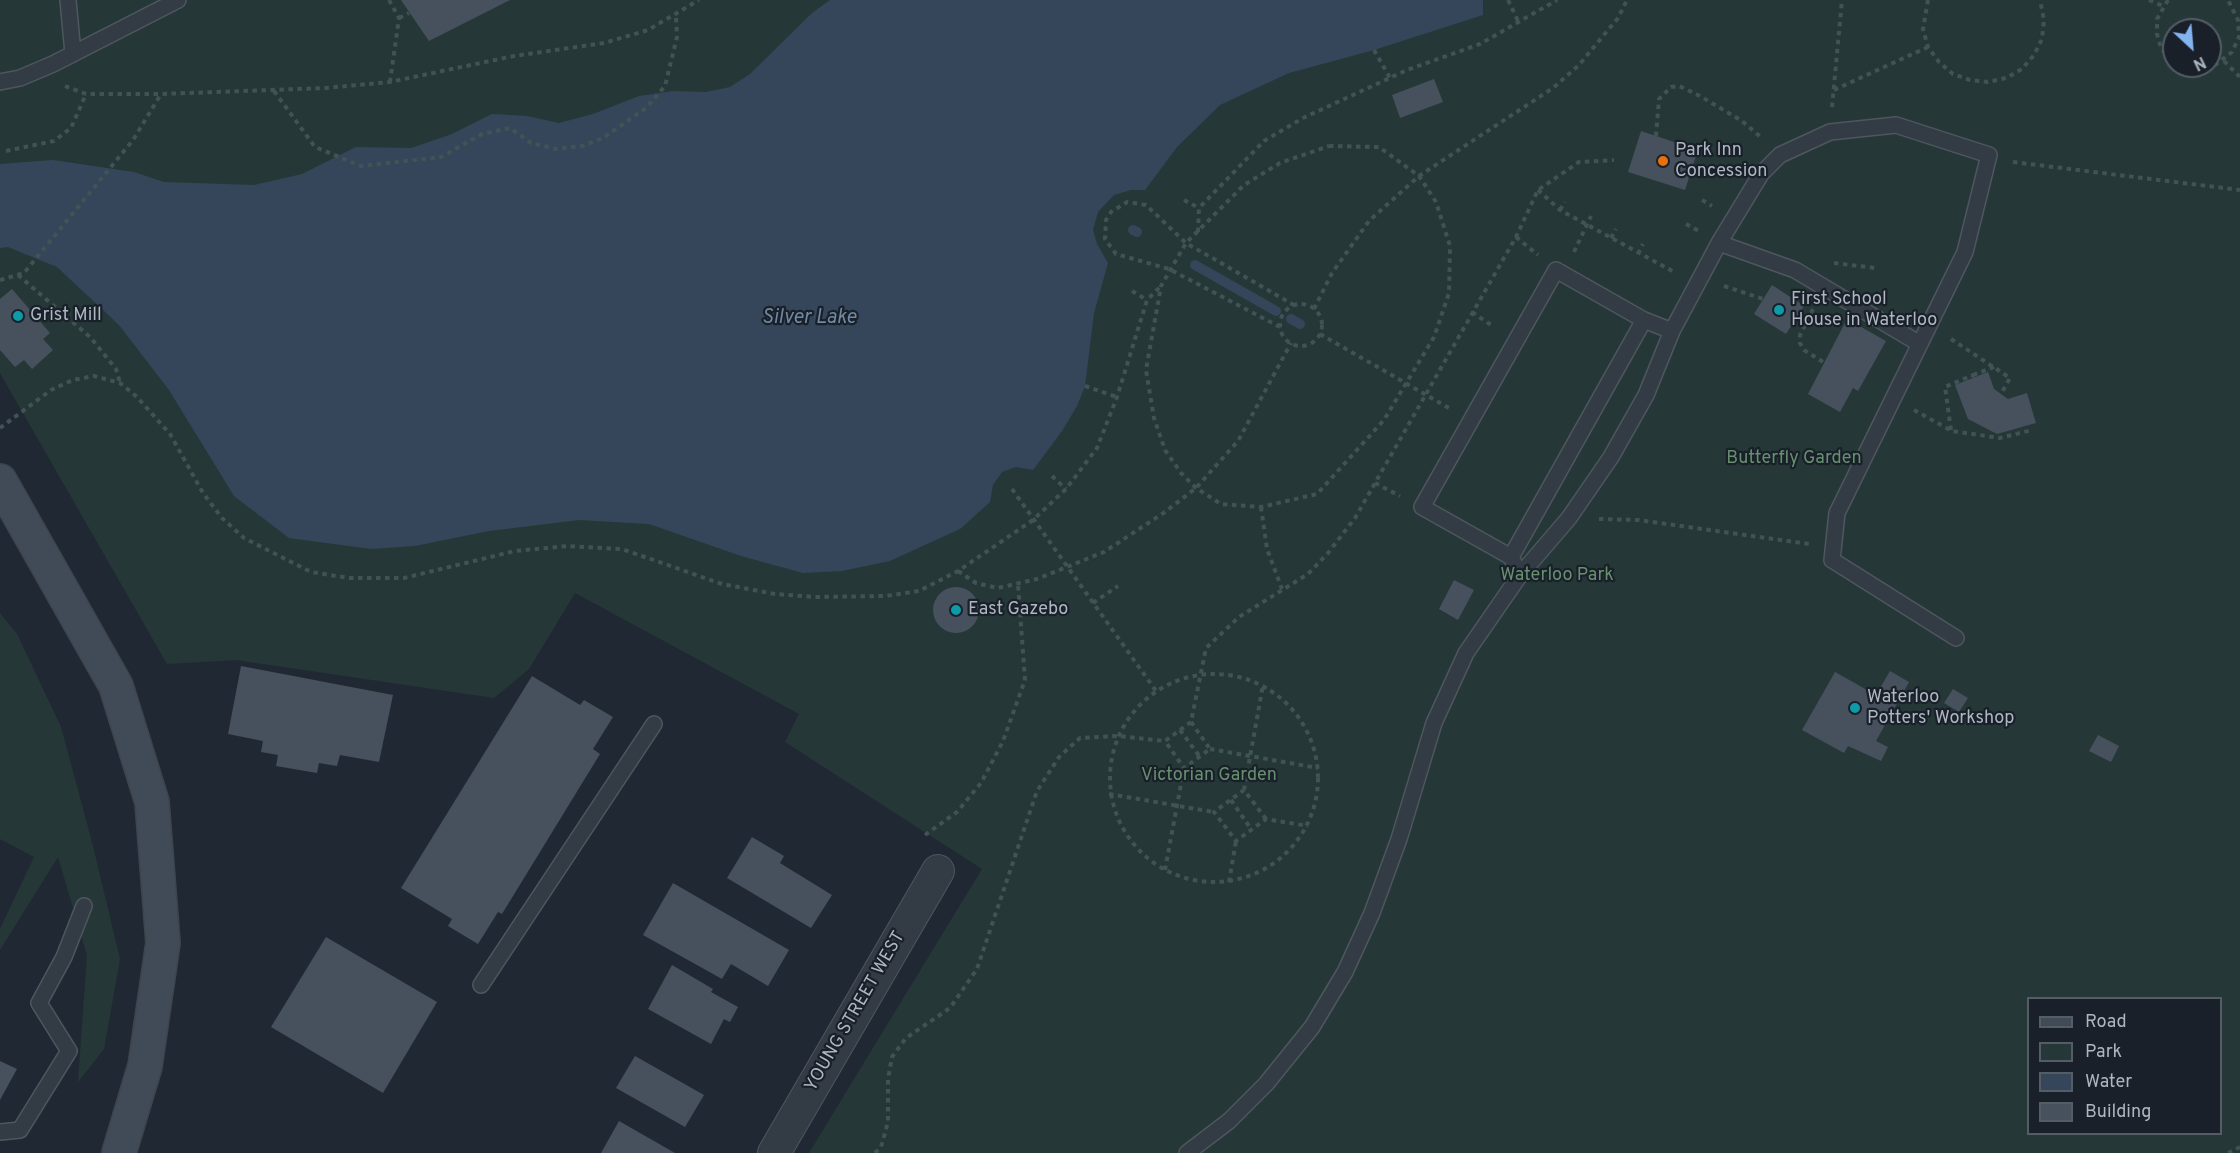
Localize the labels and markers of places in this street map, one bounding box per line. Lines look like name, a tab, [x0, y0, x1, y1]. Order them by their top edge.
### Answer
place label: Park Inn Concession	[1675, 140, 1767, 182]
marker: Park Inn Concession	[1656, 154, 1670, 168]
place label: First School House in Waterloo	[1791, 289, 1937, 332]
marker: First School House in Waterloo	[1772, 303, 1786, 317]
place label: Grist Mill	[30, 305, 102, 327]
marker: Grist Mill	[11, 309, 25, 323]
place label: East Gazebo	[968, 599, 1068, 621]
marker: East Gazebo	[949, 603, 963, 617]
place label: Waterloo Potters' Workshop	[1867, 687, 2014, 730]
marker: Waterloo Potters' Workshop	[1848, 701, 1862, 715]

